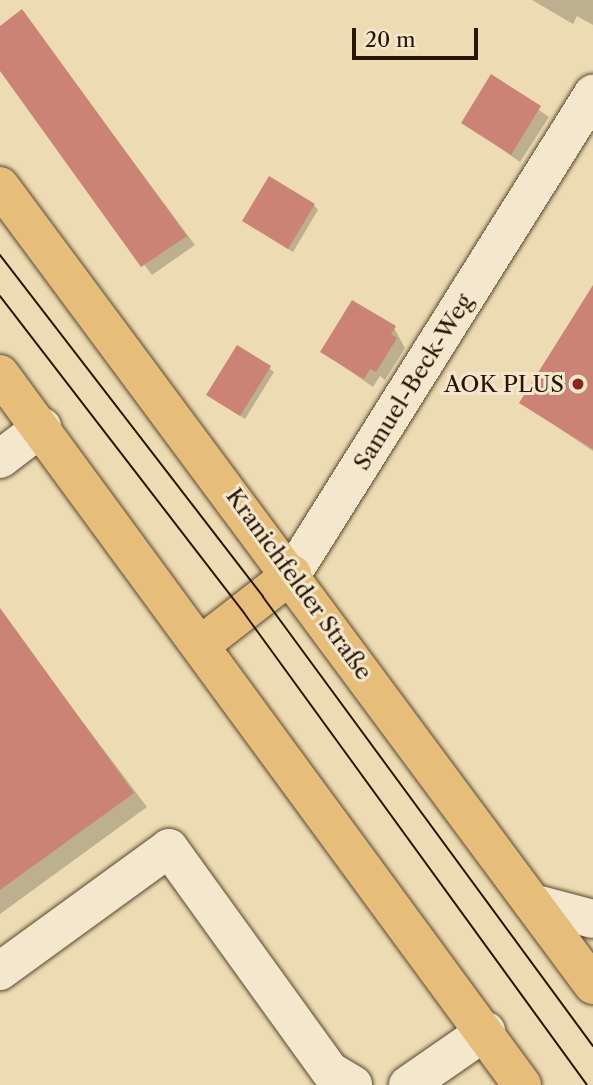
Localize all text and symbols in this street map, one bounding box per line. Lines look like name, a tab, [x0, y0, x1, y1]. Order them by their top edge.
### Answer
scale bar	[355, 14, 481, 58]
text: 20 m	[365, 27, 416, 52]
street label: Samuel-Beck-Weg	[348, 289, 478, 475]
place label: AOK PLUS	[444, 370, 564, 398]
marker: AOK PLUS	[570, 376, 586, 392]
street label: Kranichfelder Straße	[220, 483, 378, 685]

